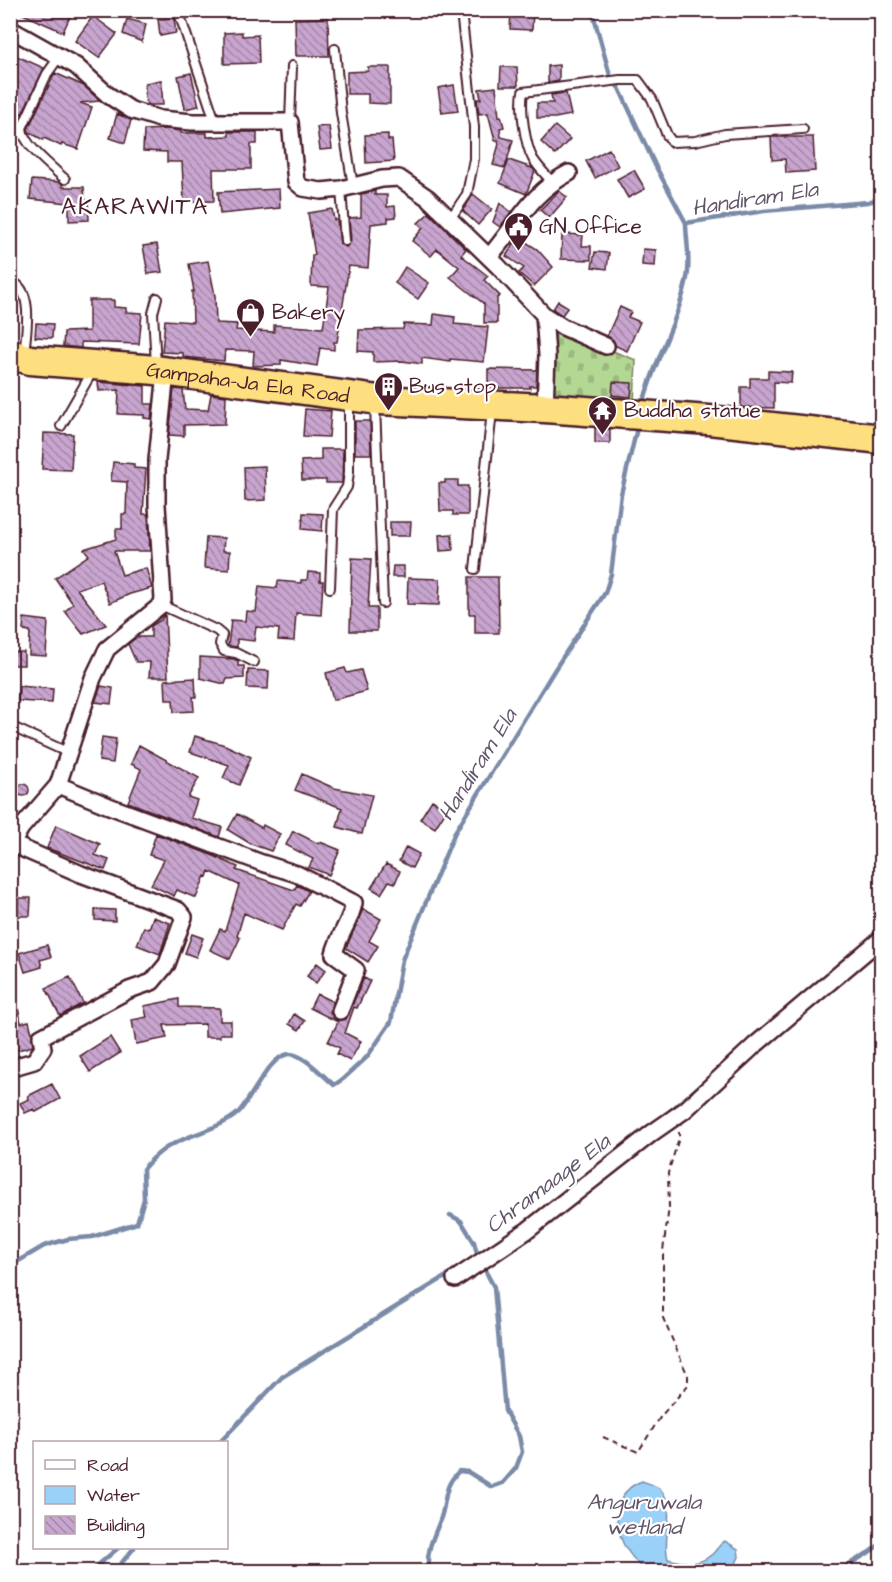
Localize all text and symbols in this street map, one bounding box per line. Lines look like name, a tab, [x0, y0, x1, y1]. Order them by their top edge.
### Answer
water label: Handiram Ela	[690, 173, 822, 224]
district label: AKARAWITA	[61, 190, 209, 224]
public building icon: GN Office	[502, 210, 534, 252]
place label: GN Office	[539, 212, 642, 241]
shop icon: Bakery	[235, 296, 267, 338]
place label: Bakery	[272, 298, 345, 329]
street label: Gampaha-Ja Ela Road	[145, 355, 352, 410]
building icon: Bus stop	[372, 370, 404, 412]
place label: Bus stop	[409, 372, 496, 402]
temple icon: Buddha statue	[587, 394, 619, 436]
place label: Buddha statue	[624, 396, 761, 425]
water label: Handiram Ela	[431, 701, 526, 827]
water label: Chramaage Ela	[479, 1126, 619, 1242]
legend	[33, 1441, 228, 1549]
text: Road	[87, 1453, 128, 1478]
text: Water	[87, 1483, 140, 1508]
water label: Anguruwala wetland	[587, 1487, 703, 1543]
text: Building	[87, 1513, 145, 1539]

